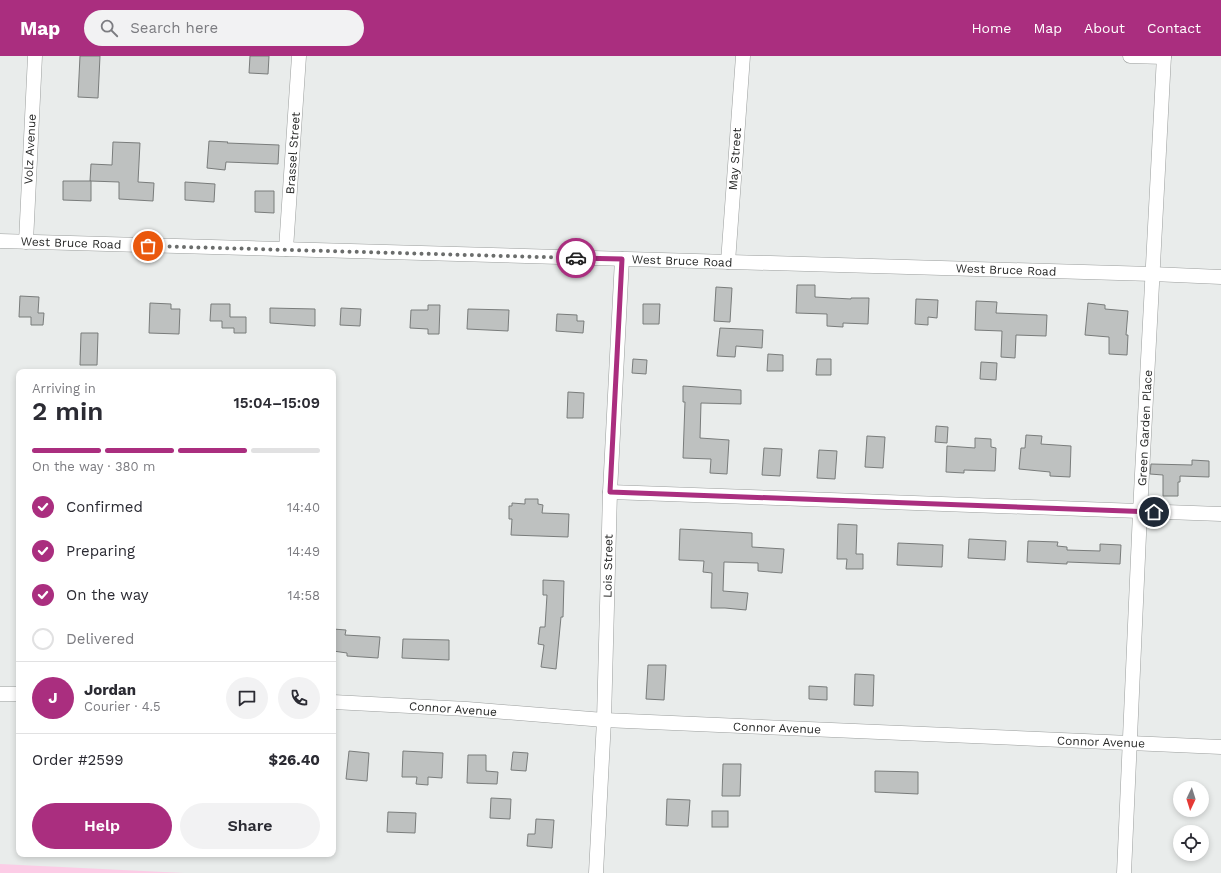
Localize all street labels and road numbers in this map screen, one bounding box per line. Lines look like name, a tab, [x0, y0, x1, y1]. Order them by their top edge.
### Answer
street label: Brassel Street	[283, 111, 303, 195]
street label: Volz Avenue	[21, 113, 39, 185]
street label: May Street	[726, 127, 744, 191]
street label: West Bruce Road	[20, 234, 122, 252]
street label: West Bruce Road	[631, 252, 733, 270]
street label: West Bruce Road	[955, 261, 1057, 279]
street label: Green Garden Place	[1135, 369, 1155, 486]
street label: Lois Street	[600, 534, 616, 598]
street label: Connor Avenue	[409, 699, 498, 719]
street label: Connor Avenue	[733, 719, 821, 737]
street label: Connor Avenue	[1057, 733, 1145, 751]

